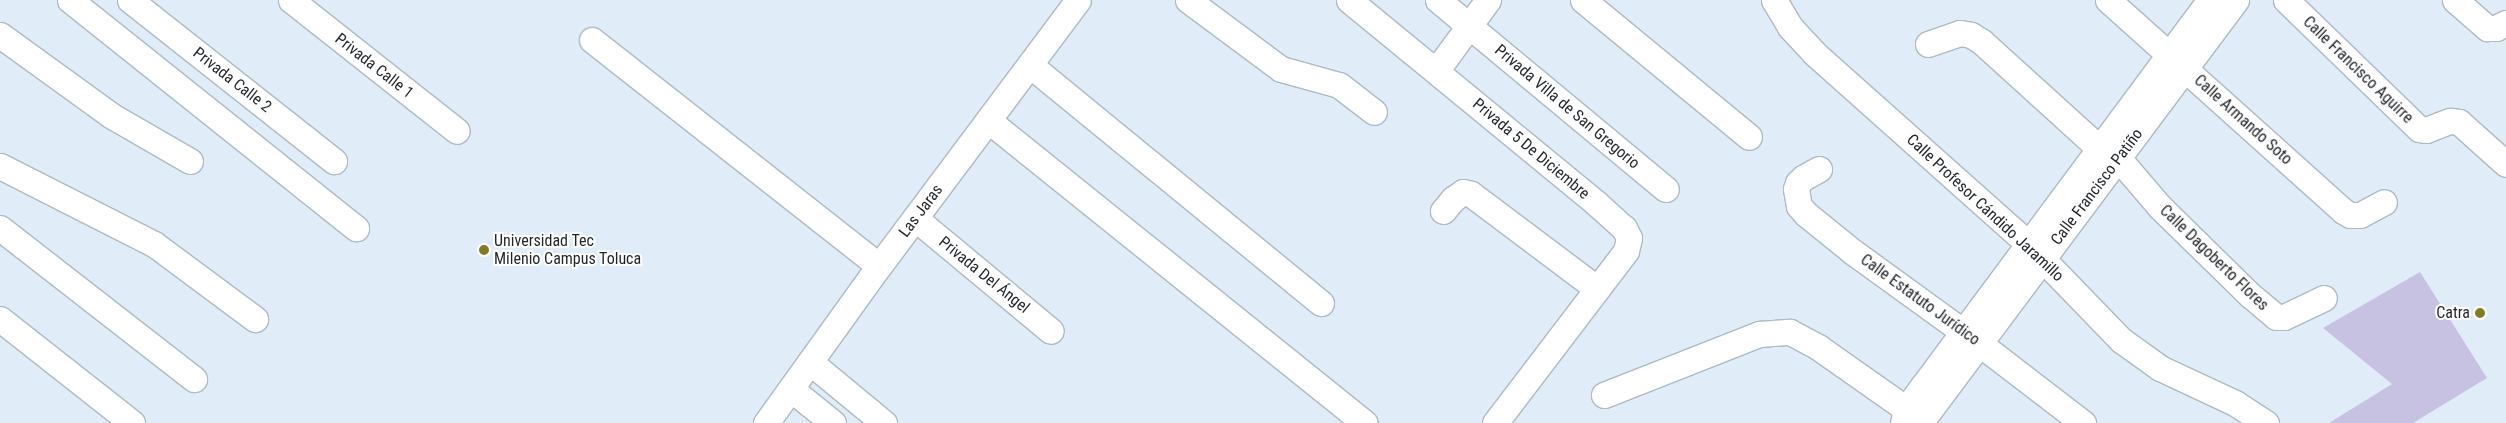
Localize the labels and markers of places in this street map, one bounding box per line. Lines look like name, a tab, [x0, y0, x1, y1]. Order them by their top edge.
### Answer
place label: Universidad Tec Milenio Campus Toluca	[494, 231, 641, 269]
marker: Universidad Tec Milenio Campus Toluca	[478, 244, 490, 256]
place label: Catra	[2436, 303, 2470, 323]
marker: Catra	[2474, 307, 2486, 319]

